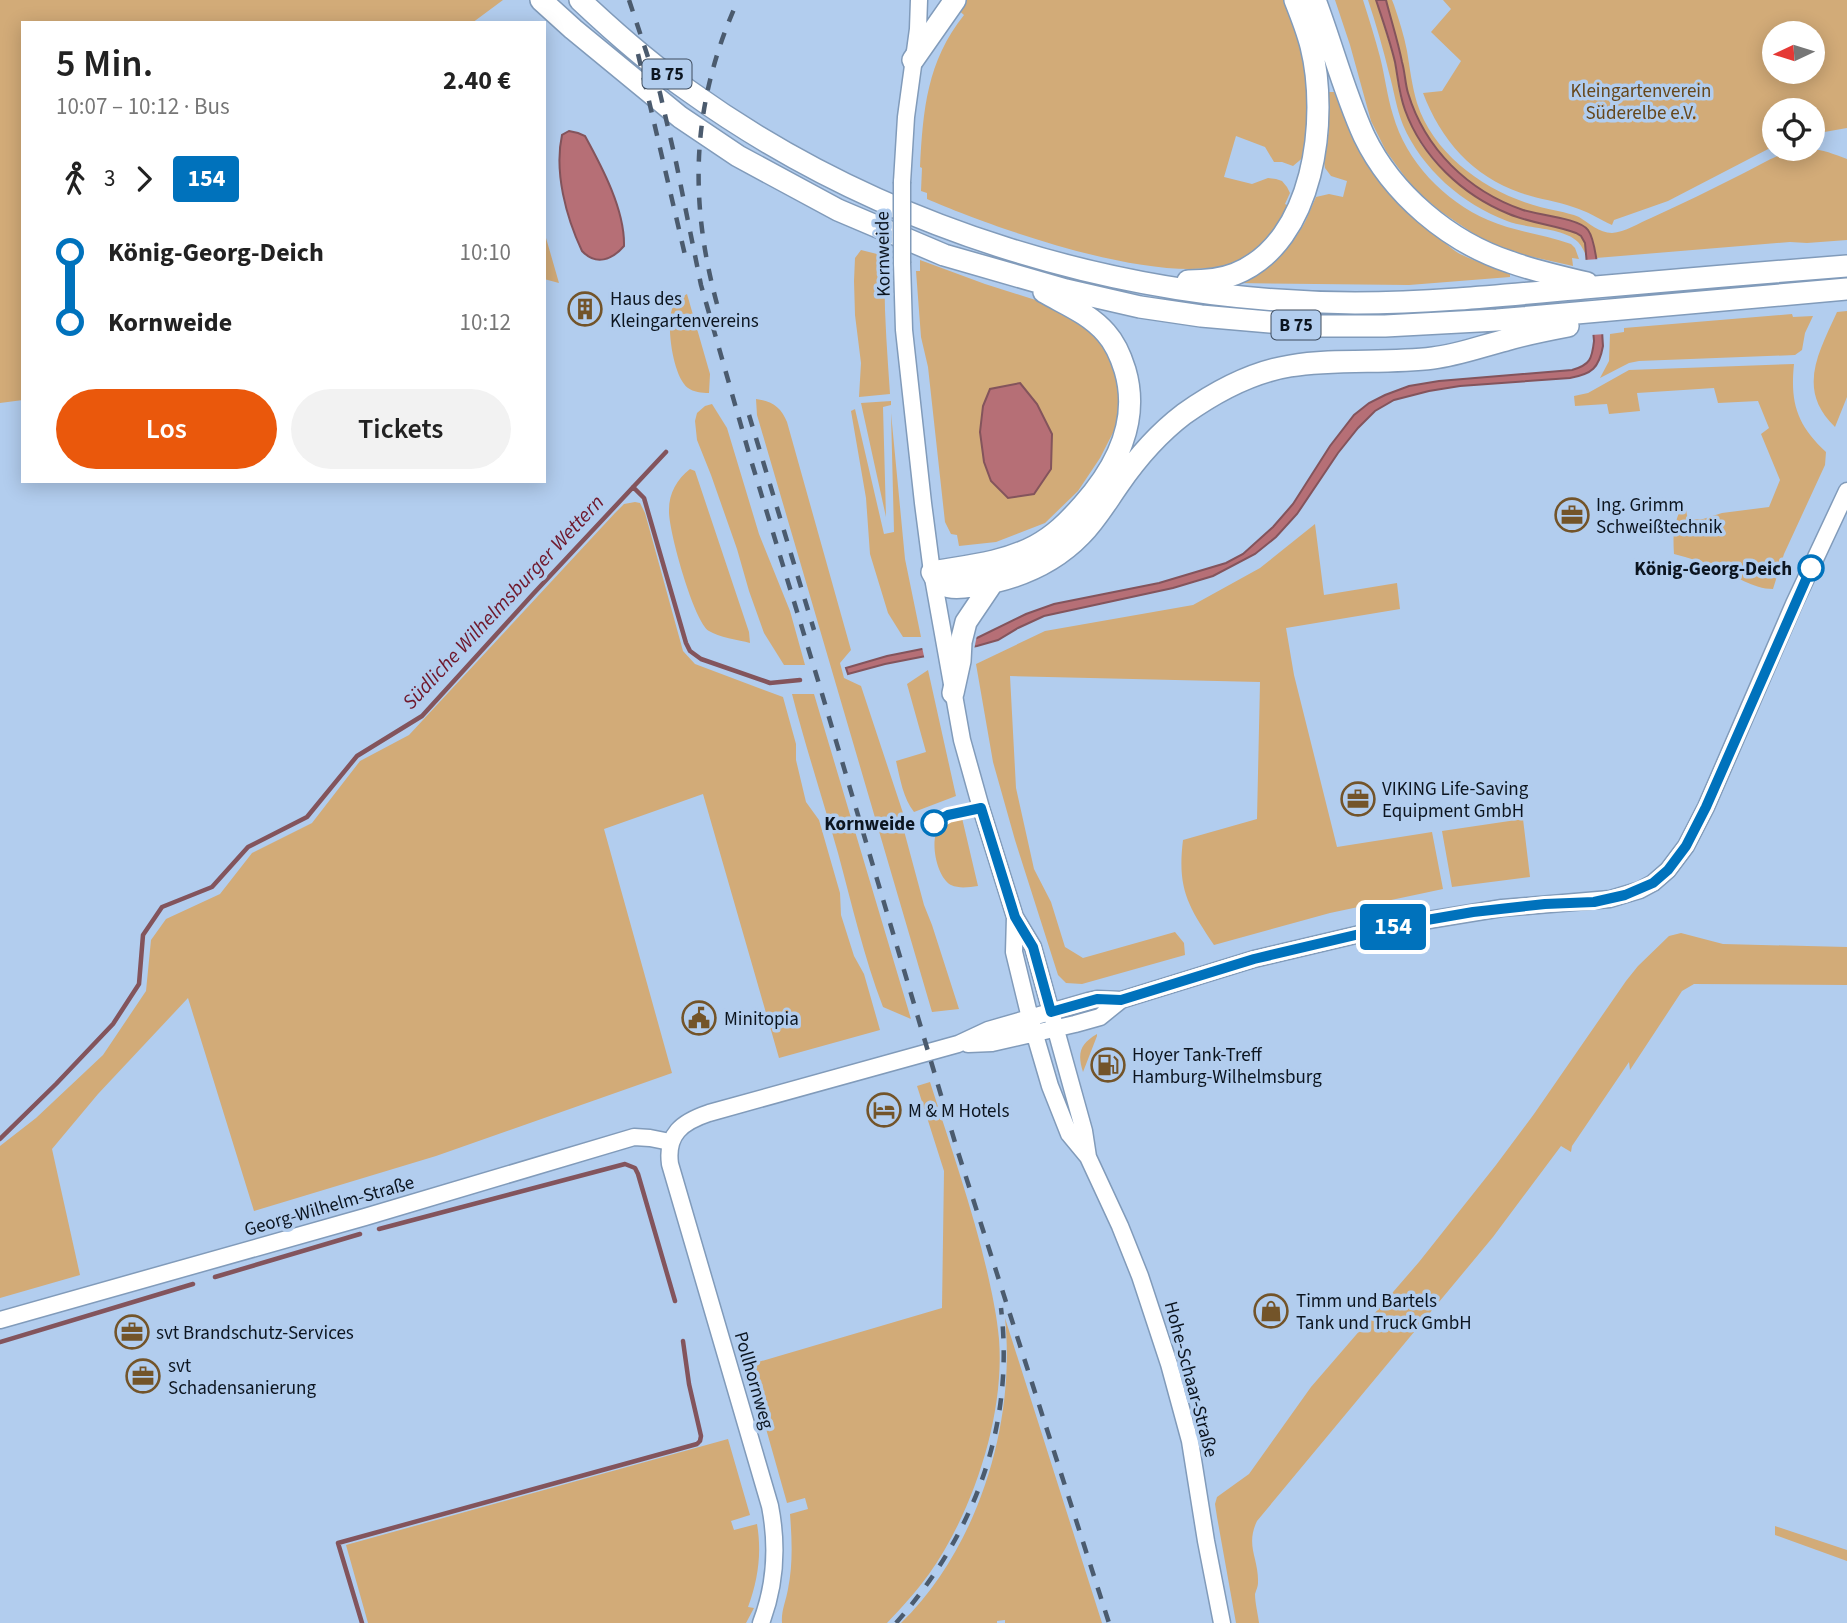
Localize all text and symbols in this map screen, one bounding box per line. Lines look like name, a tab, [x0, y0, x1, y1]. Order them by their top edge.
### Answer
north arrow	[1762, 21, 1825, 84]
map controls	[1762, 21, 1825, 161]
text: 5 Min.	[56, 37, 153, 91]
road number: B 75	[642, 60, 692, 88]
text: 2.40 €	[443, 62, 511, 99]
park label: Kleingartenverein Süderelbe e.V.	[1571, 78, 1711, 127]
text: 10:07 – 10:12 · Bus	[56, 90, 230, 123]
button: locate	[1762, 98, 1825, 161]
icon: walk	[56, 160, 94, 198]
icon: forward	[125, 160, 163, 198]
text: 154	[187, 161, 225, 196]
text: 3	[104, 162, 115, 195]
street label: Kornweide	[869, 211, 898, 297]
text: König-Georg-Deich	[108, 234, 324, 271]
text: 10:10	[460, 236, 511, 269]
place label: Haus des Kleingartenvereins	[610, 286, 759, 335]
building icon: Haus des Kleingartenvereins	[566, 290, 604, 328]
text: Kornweide	[108, 304, 232, 341]
text: 10:12	[460, 306, 511, 339]
road number: B 75	[1272, 310, 1320, 340]
button: Los	[56, 389, 277, 469]
button: Tickets	[291, 389, 511, 469]
water label: Südliche Wilhelmsburger Wettern	[395, 488, 611, 716]
place label: Ing. Grimm Schweißtechnik	[1596, 492, 1723, 541]
office icon: Ing. Grimm Schweißtechnik	[1553, 496, 1591, 534]
marker: König-Georg-Deich	[1798, 555, 1824, 581]
place label: König-Georg-Deich	[1634, 556, 1792, 583]
place label: VIKING Life-Saving Equipment GmbH	[1382, 776, 1529, 825]
office icon: VIKING Life-Saving Equipment GmbH	[1339, 780, 1377, 818]
marker: Kornweide	[921, 810, 947, 836]
place label: Kornweide	[824, 811, 915, 838]
line badge: 154	[1353, 904, 1433, 950]
text: 154	[1374, 909, 1412, 944]
public building icon: Minitopia	[680, 999, 718, 1037]
place label: Minitopia	[724, 1006, 799, 1033]
place label: Hoyer Tank-Treff Hamburg-Wilhelmsburg	[1132, 1042, 1322, 1091]
fuel station icon: Hoyer Tank-Treff Hamburg-Wilhelmsburg	[1089, 1046, 1127, 1084]
hotel icon: M & M Hotels	[865, 1091, 903, 1129]
place label: M & M Hotels	[908, 1098, 1009, 1125]
street label: Georg-Wilhelm-Straße	[241, 1169, 418, 1244]
place label: Timm und Bartels Tank und Truck GmbH	[1296, 1288, 1472, 1337]
shop icon: Timm und Bartels Tank und Truck GmbH	[1252, 1292, 1290, 1330]
street label: Hohe-Schaar-Straße	[1157, 1298, 1224, 1460]
office icon: svt Brandschutz-Services	[113, 1313, 151, 1351]
place label: svt Brandschutz-Services	[156, 1320, 354, 1347]
street label: Pollhornweg	[727, 1328, 780, 1433]
place label: svt Schadensanierung	[168, 1353, 316, 1402]
office icon: svt Schadensanierung	[124, 1357, 162, 1395]

